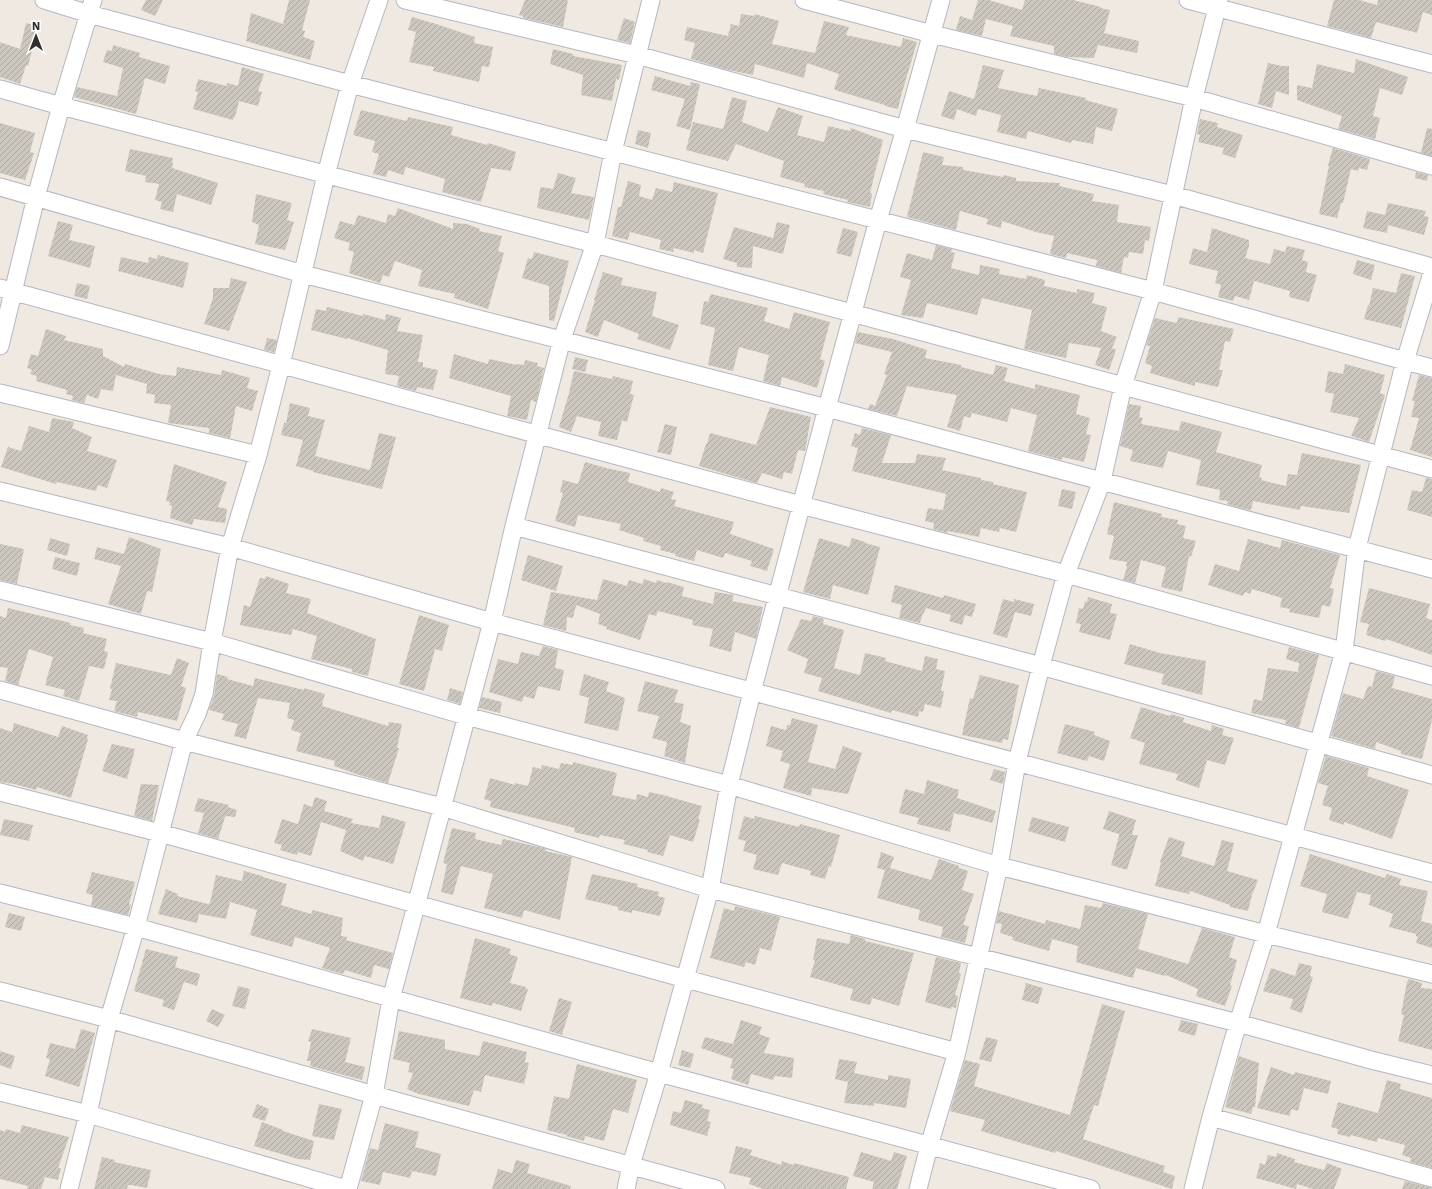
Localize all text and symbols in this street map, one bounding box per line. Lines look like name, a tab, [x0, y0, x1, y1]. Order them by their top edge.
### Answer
north arrow	[16, 16, 56, 56]
text: N	[32, 20, 40, 33]

